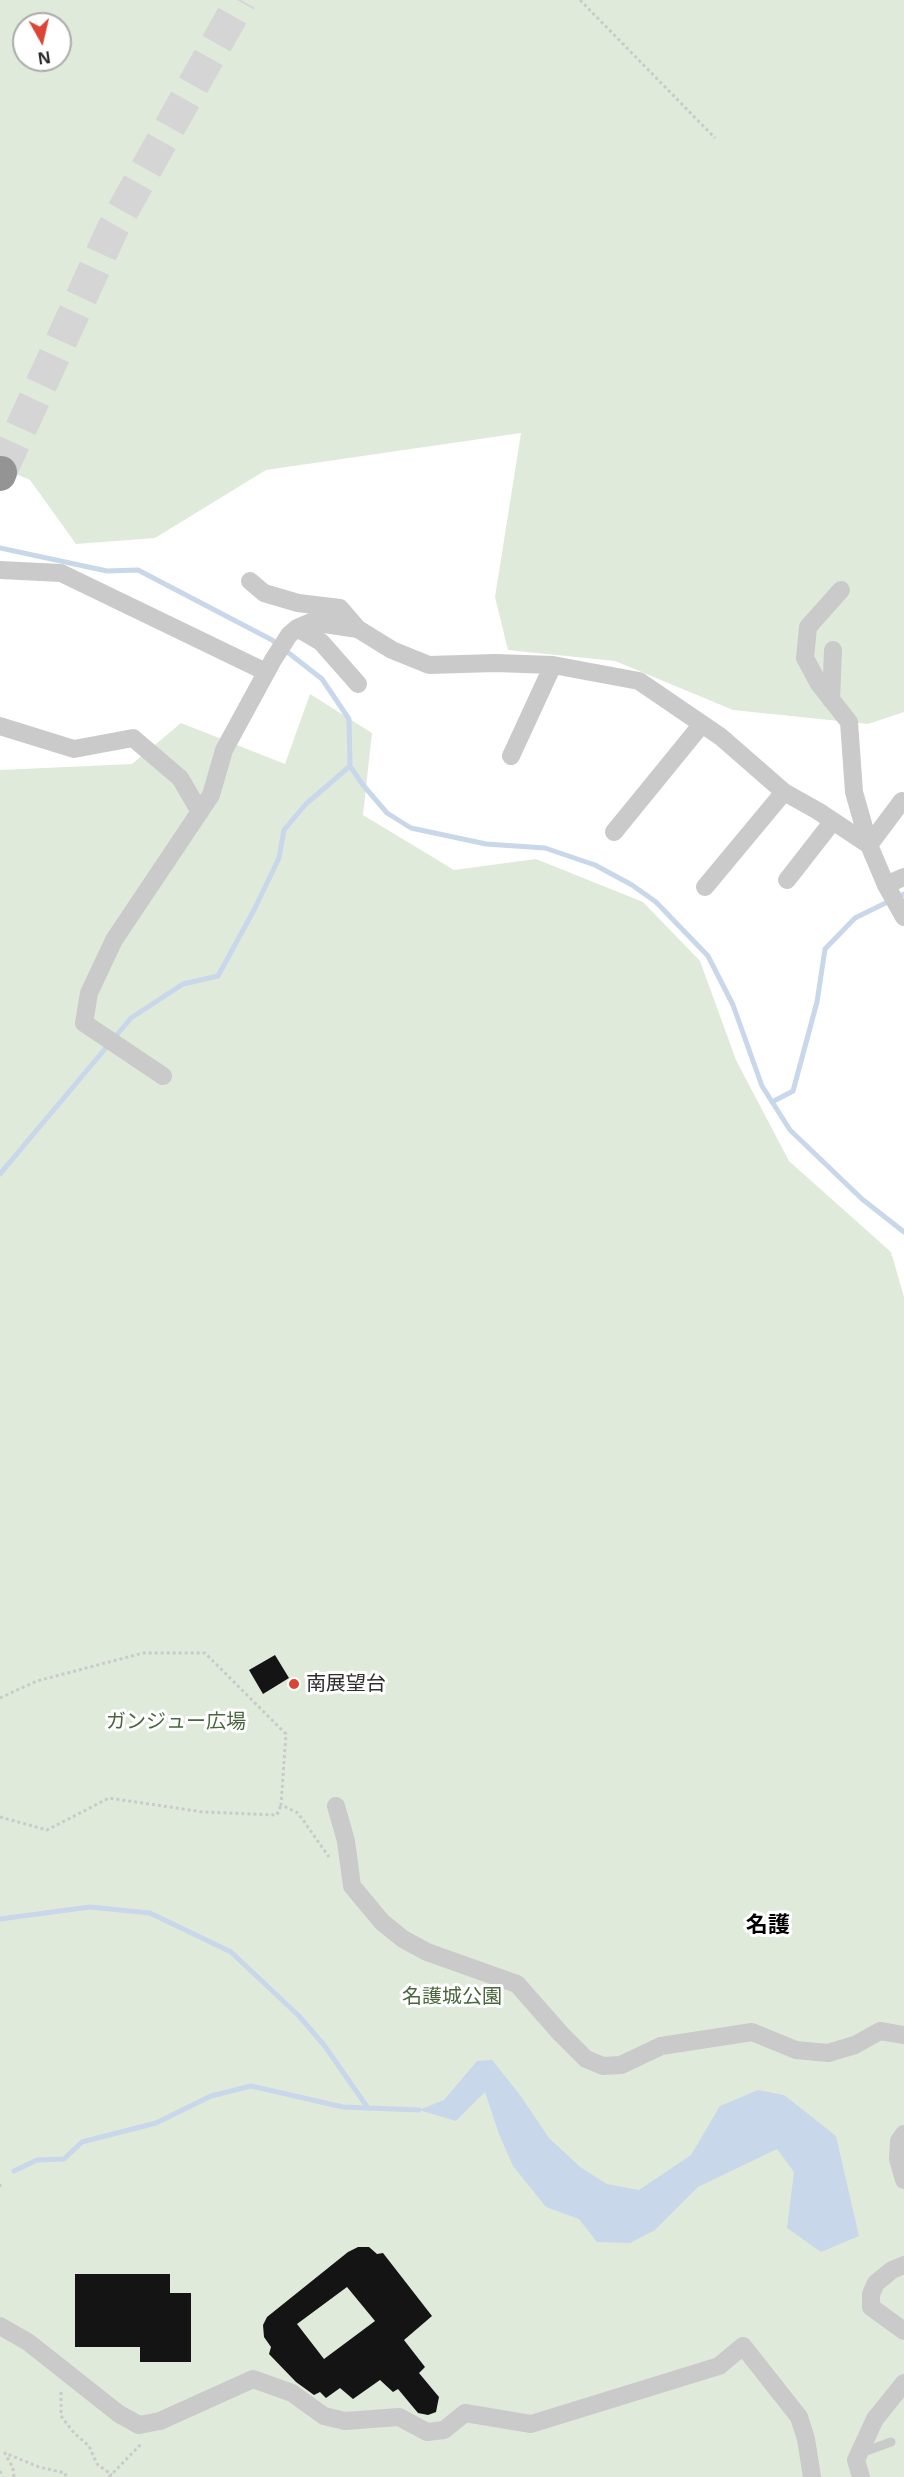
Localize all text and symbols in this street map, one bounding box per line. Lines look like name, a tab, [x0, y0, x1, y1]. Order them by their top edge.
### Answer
north arrow	[12, 12, 72, 72]
text: N	[36, 46, 52, 70]
place label: 南展望台	[306, 1672, 386, 1696]
marker: 南展望台	[287, 1677, 301, 1691]
park label: ガンジュー広場	[106, 1710, 246, 1734]
district label: 名護	[746, 1913, 790, 1939]
park label: 名護城公園	[402, 1985, 502, 2009]

